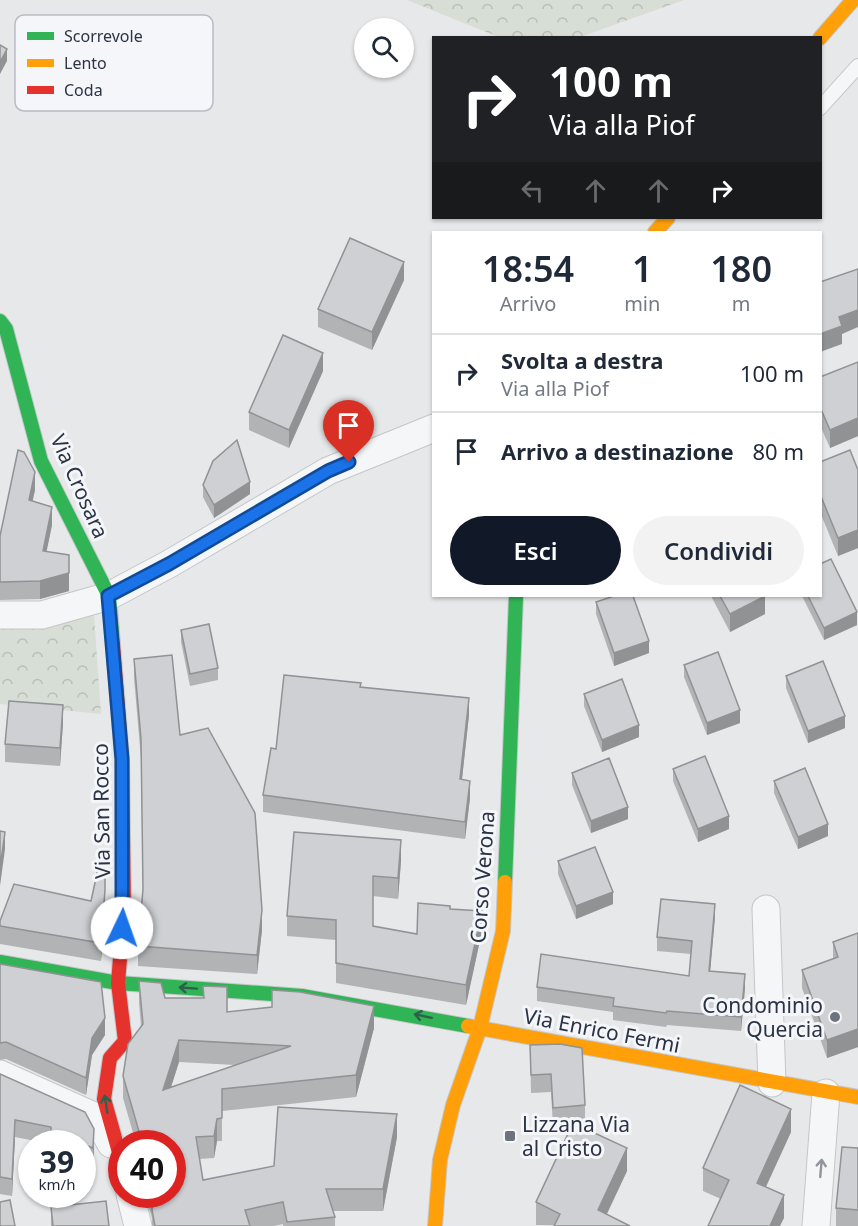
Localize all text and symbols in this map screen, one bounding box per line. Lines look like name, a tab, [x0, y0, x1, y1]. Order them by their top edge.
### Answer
legend	[15, 15, 213, 111]
map controls	[354, 18, 414, 78]
button: search	[354, 18, 414, 78]
text: Scorrevole	[64, 25, 143, 47]
text: Lento	[64, 52, 107, 74]
text: 100 m	[549, 52, 673, 109]
icon: right	[450, 60, 528, 138]
text: Coda	[64, 79, 103, 101]
text: Via alla Piof	[549, 106, 695, 143]
icon: left	[516, 174, 549, 207]
icon: ahead	[579, 174, 612, 207]
icon: ahead	[642, 174, 675, 207]
icon: right	[705, 174, 738, 207]
text: 18:54	[482, 244, 574, 293]
text: 1	[632, 244, 653, 293]
text: 180	[710, 244, 772, 293]
text: Arrivo	[500, 290, 556, 317]
text: min	[624, 290, 660, 317]
text: m	[732, 290, 751, 317]
text: Svolta a destra	[501, 345, 664, 375]
icon: right	[450, 357, 483, 390]
text: 100 m	[740, 358, 804, 388]
text: Via alla Piof	[501, 375, 609, 402]
pin	[323, 400, 374, 462]
icon: arrive	[332, 409, 365, 442]
street label: Via Crosara	[45, 429, 115, 543]
icon: arrive	[450, 435, 483, 468]
text: Arrivo a destinazione	[501, 436, 734, 466]
text: 80 m	[753, 436, 804, 466]
button: Esci	[450, 516, 621, 585]
button: Condividi	[633, 516, 804, 585]
street label: Via San Rocco	[86, 743, 116, 879]
street label: Corso Verona	[463, 810, 501, 944]
position arrow	[90, 896, 154, 960]
one-way arrow	[179, 982, 198, 993]
place label: Condominio Quercia	[702, 991, 823, 1043]
street label: Via Enrico Fermi	[521, 1001, 683, 1059]
one-way arrow	[414, 1010, 433, 1022]
marker: Condominio Quercia	[828, 1010, 842, 1024]
one-way arrow	[101, 1095, 112, 1114]
place label: Lizzana Via al Cristo	[522, 1110, 630, 1162]
marker: Lizzana Via al Cristo	[503, 1129, 517, 1143]
speed limit sign: 40	[108, 1130, 186, 1208]
text: 39	[40, 1141, 74, 1182]
one-way arrow	[816, 1158, 827, 1178]
text: km/h	[39, 1174, 75, 1194]

